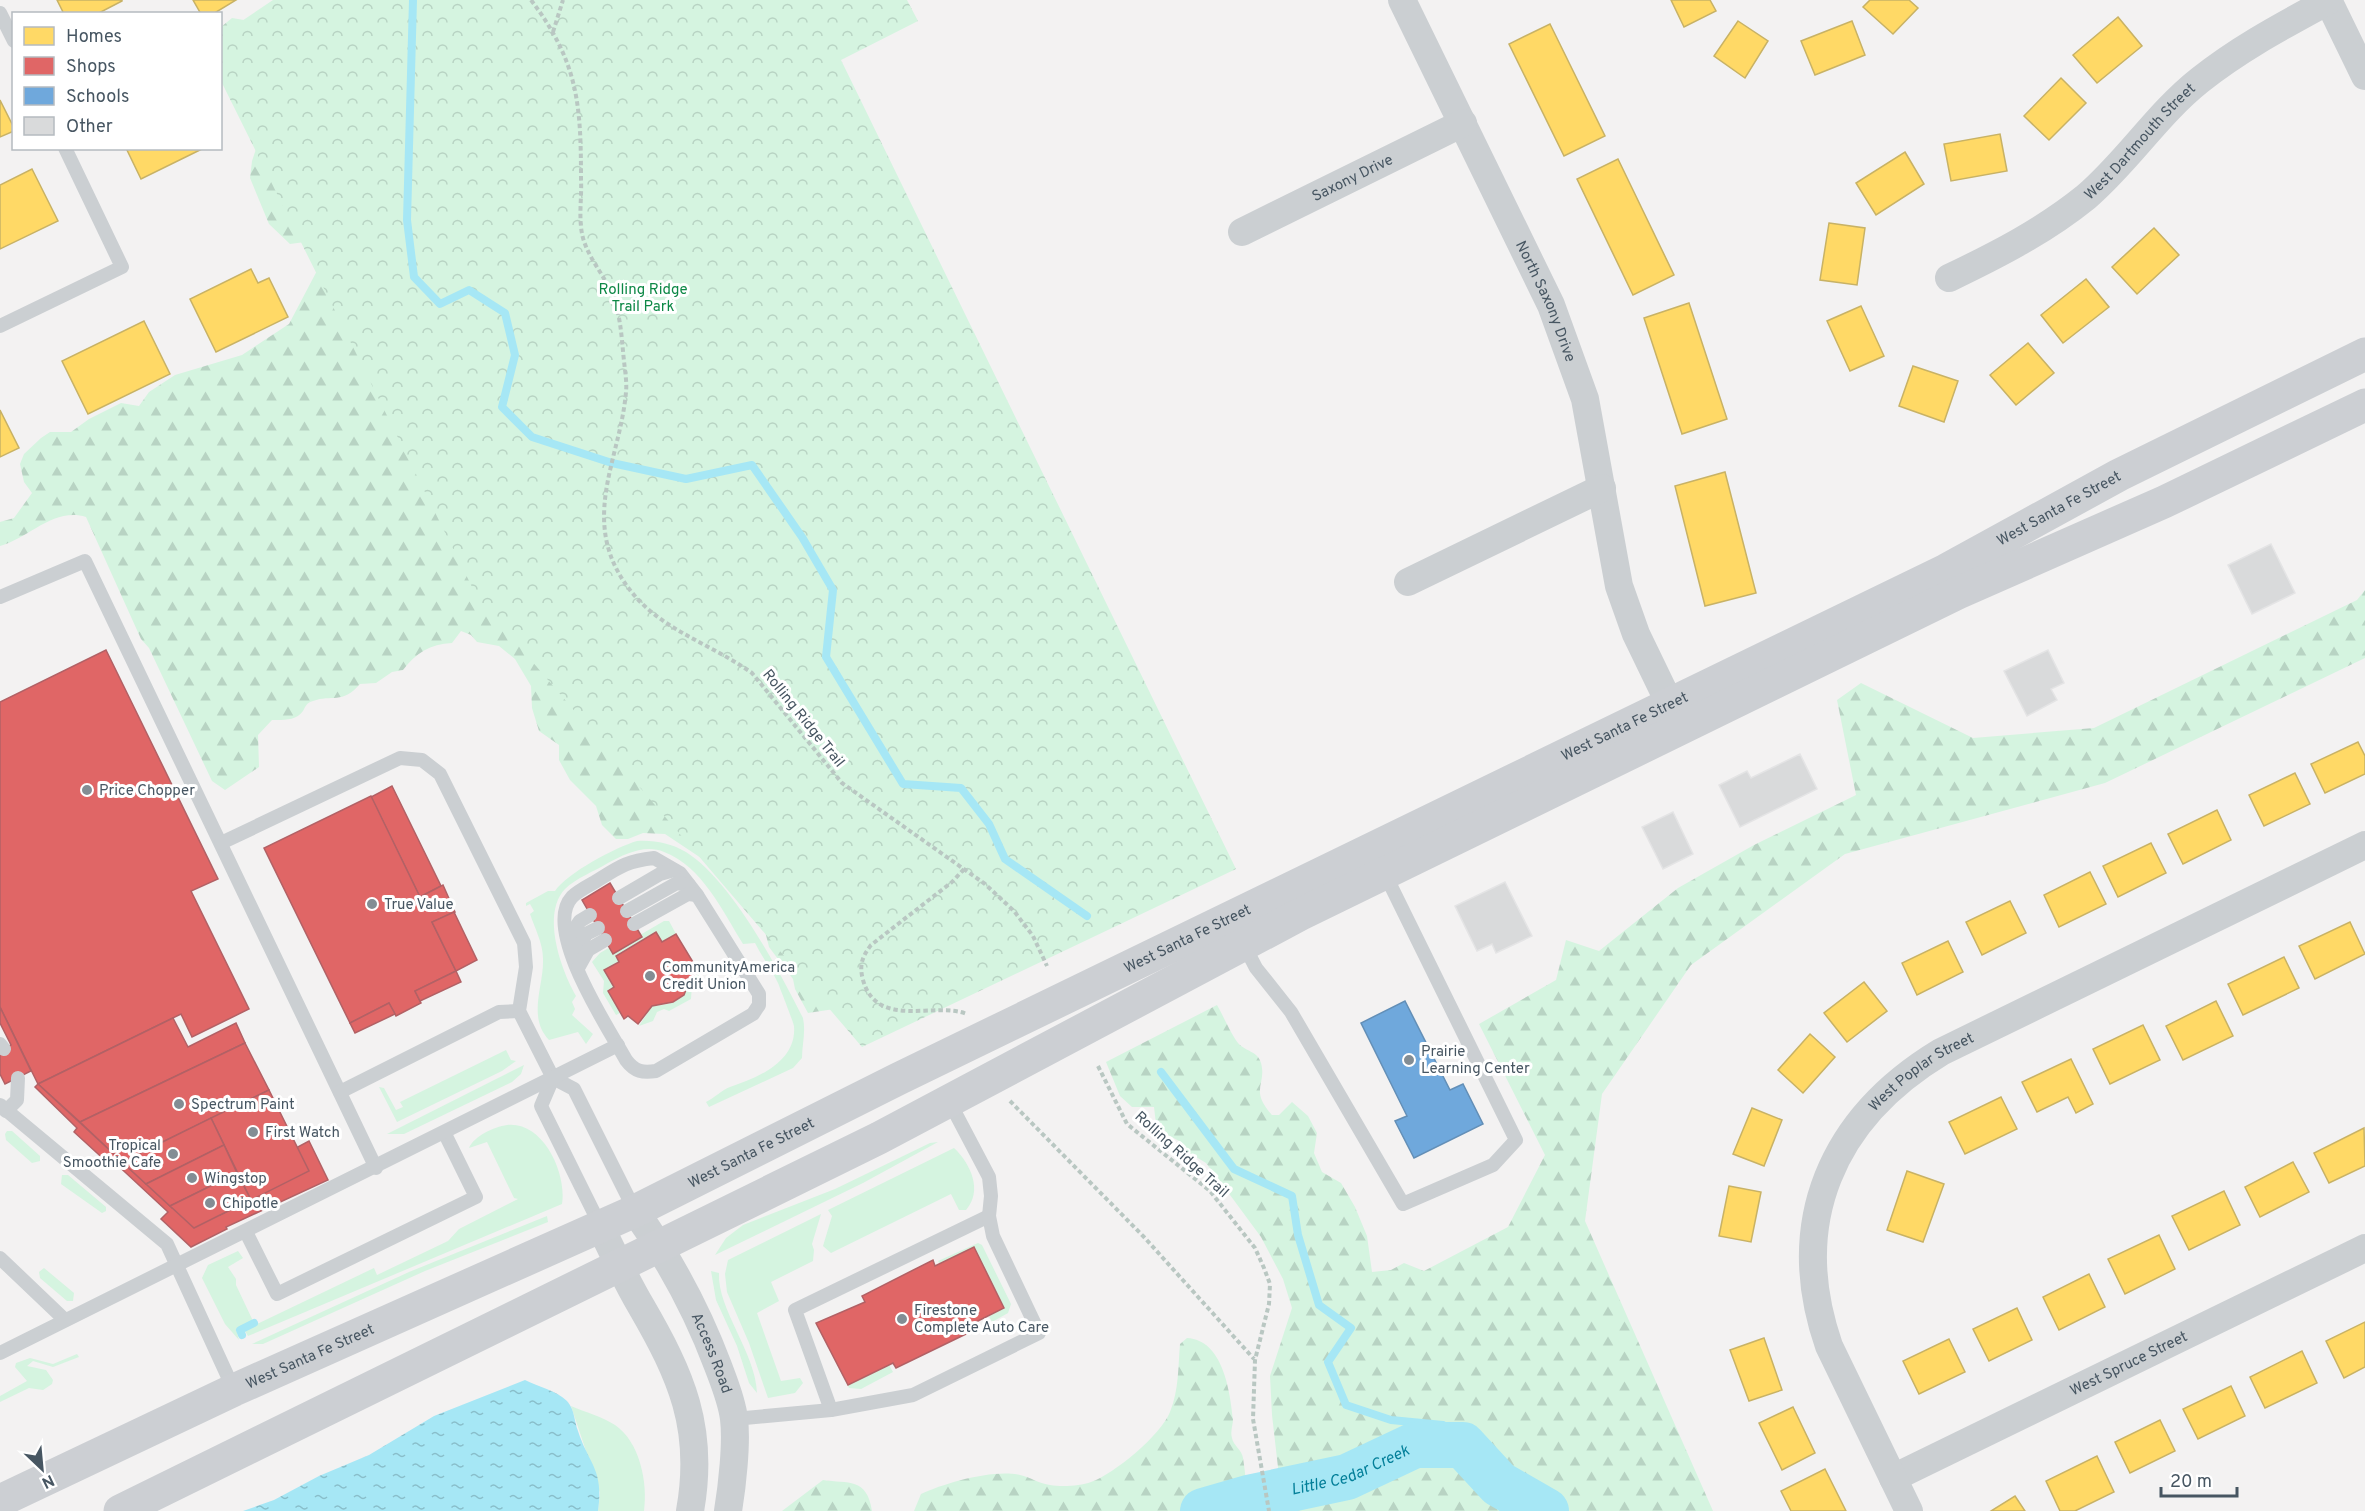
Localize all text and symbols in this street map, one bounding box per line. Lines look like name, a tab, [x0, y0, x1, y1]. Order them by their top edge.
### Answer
legend	[12, 12, 222, 150]
text: Homes	[66, 26, 122, 49]
text: Shops	[66, 56, 116, 79]
street label: West Dartmouth Street	[2081, 80, 2200, 205]
text: Schools	[66, 86, 129, 109]
text: Other	[66, 116, 113, 139]
street label: Saxony Drive	[1309, 151, 1397, 207]
street label: North Saxony Drive	[1510, 238, 1579, 365]
park label: Rolling Ridge Trail Park	[599, 281, 687, 317]
street label: West Santa Fe Street	[1994, 468, 2125, 551]
street label: Rolling Ridge Trail	[758, 666, 848, 772]
street label: West Santa Fe Street	[1559, 689, 1692, 766]
place label: Price Chopper	[99, 782, 195, 801]
marker: Price Chopper	[80, 783, 94, 797]
place label: True Value	[384, 896, 453, 915]
marker: True Value	[365, 897, 379, 911]
street label: West Santa Fe Street	[1121, 901, 1255, 979]
place label: CommunityAmerica Credit Union	[662, 959, 795, 995]
marker: CommunityAmerica Credit Union	[643, 969, 657, 983]
street label: West Poplar Street	[1865, 1029, 1977, 1116]
place label: Prairie Learning Center	[1421, 1043, 1530, 1079]
marker: Prairie Learning Center	[1402, 1053, 1416, 1067]
place label: Spectrum Paint	[191, 1096, 295, 1115]
marker: Spectrum Paint	[172, 1097, 186, 1111]
street label: Rolling Ridge Trail	[1130, 1108, 1232, 1202]
street label: West Santa Fe Street	[685, 1114, 818, 1194]
place label: First Watch	[265, 1124, 340, 1143]
marker: First Watch	[246, 1125, 260, 1139]
place label: Tropical Smoothie Cafe	[63, 1137, 161, 1173]
marker: Tropical Smoothie Cafe	[166, 1147, 180, 1161]
place label: Wingstop	[204, 1170, 267, 1189]
marker: Wingstop	[185, 1171, 199, 1185]
place label: Chipotle	[222, 1195, 278, 1214]
marker: Chipotle	[203, 1196, 217, 1210]
place label: Firestone Complete Auto Care	[914, 1302, 1049, 1338]
street label: Access Road	[686, 1310, 735, 1396]
marker: Firestone Complete Auto Care	[895, 1312, 909, 1326]
street label: West Santa Fe Street	[243, 1321, 378, 1394]
street label: West Spruce Street	[2067, 1328, 2191, 1401]
north arrow	[12, 1439, 72, 1499]
water label: Little Cedar Creek	[1289, 1441, 1414, 1501]
scale bar	[2161, 1460, 2238, 1498]
text: N	[38, 1469, 57, 1492]
text: 20 m	[2170, 1471, 2212, 1494]

